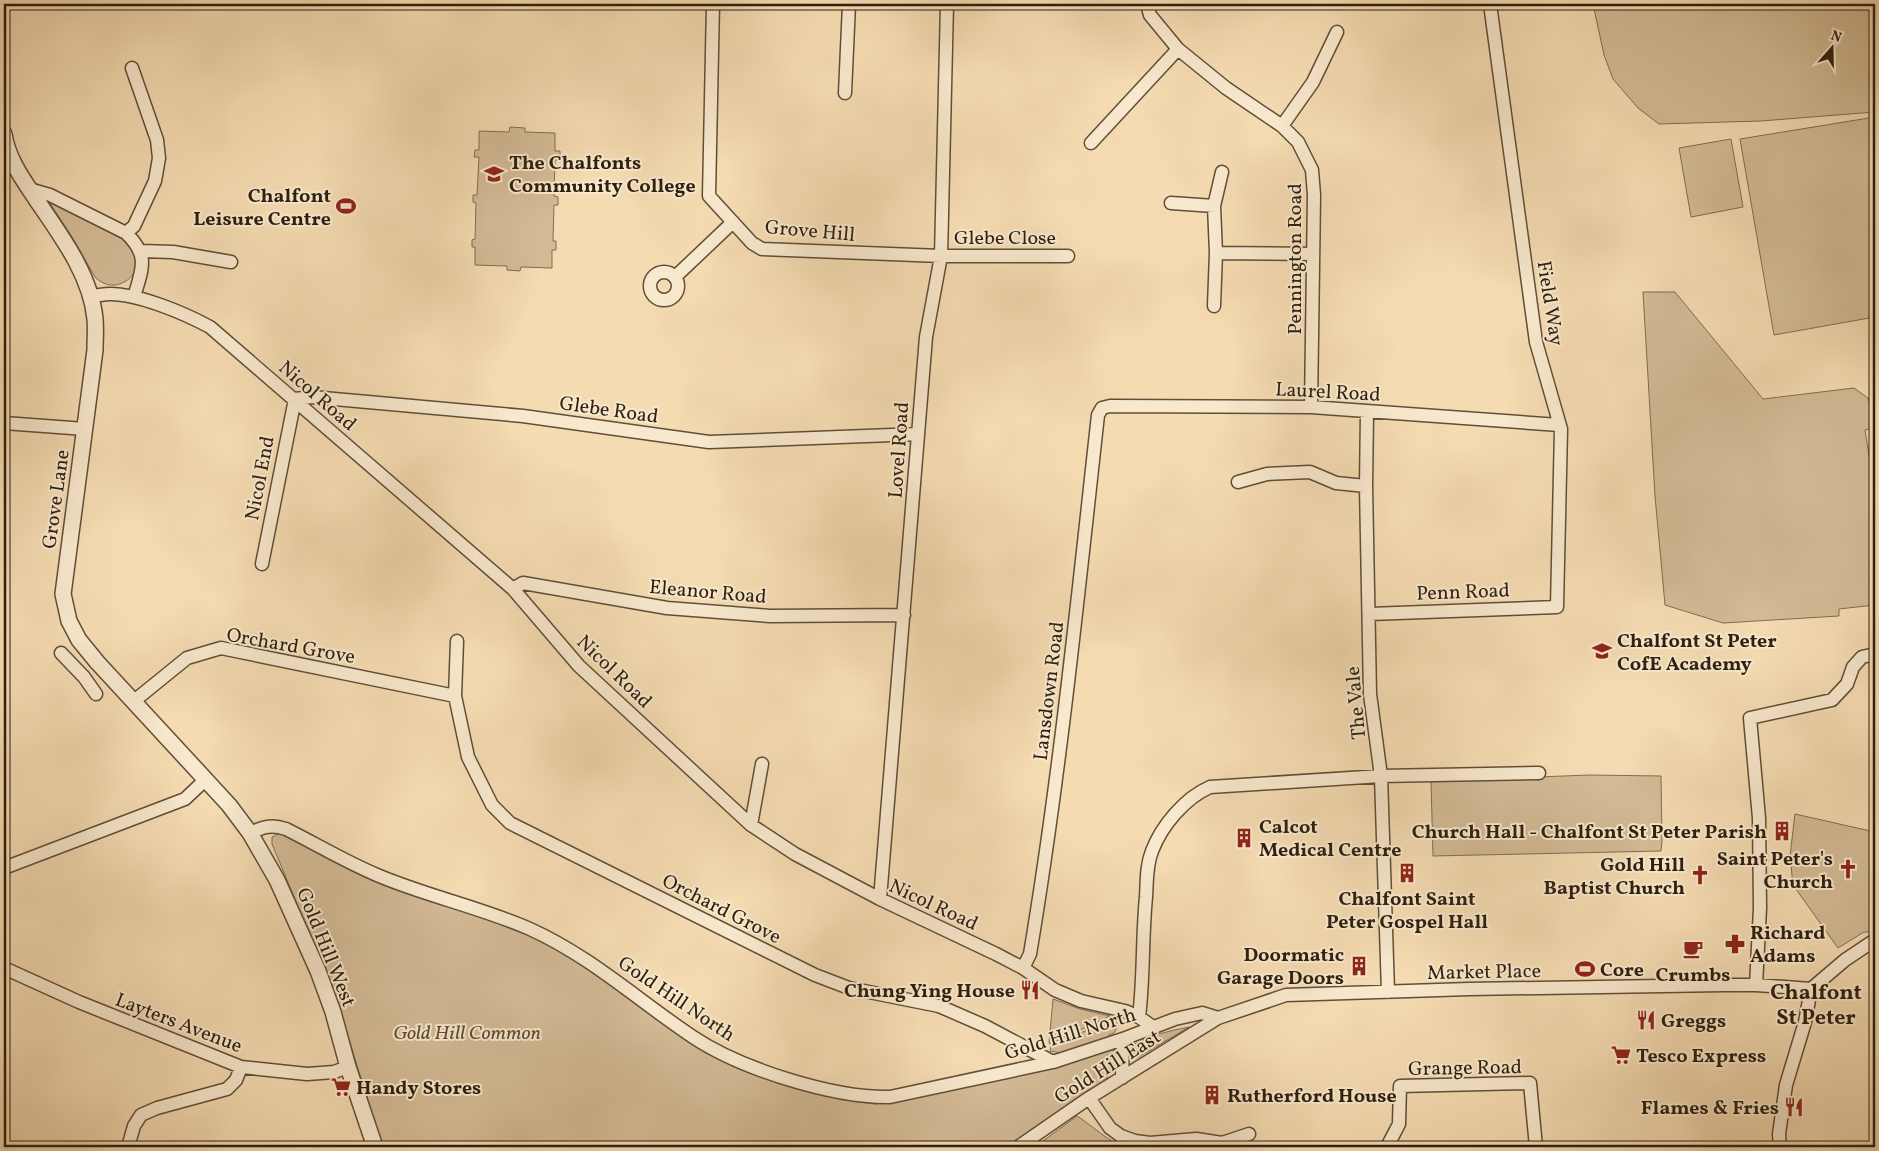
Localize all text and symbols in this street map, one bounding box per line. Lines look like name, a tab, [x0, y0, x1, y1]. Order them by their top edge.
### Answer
north arrow	[1806, 22, 1856, 72]
text: N	[1828, 27, 1844, 48]
place label: The Chalfonts Community College	[509, 150, 696, 201]
school or university icon: The Chalfonts Community College	[483, 163, 505, 185]
place label: Chalfont Leisure Centre	[193, 183, 331, 234]
street label: Pennington Road	[1282, 183, 1310, 335]
sports icon: Chalfont Leisure Centre	[335, 195, 357, 217]
street label: Grove Hill	[764, 214, 856, 250]
street label: Glebe Close	[954, 225, 1056, 253]
street label: Field Way	[1528, 259, 1570, 348]
street label: Nicol Road	[272, 355, 362, 438]
street label: Laurel Road	[1275, 376, 1381, 410]
street label: Glebe Road	[557, 390, 660, 432]
street label: Lovel Road	[883, 401, 917, 499]
street label: Nicol End	[239, 434, 283, 523]
street label: Grove Lane	[36, 448, 78, 551]
street label: Eleanor Road	[648, 574, 768, 612]
street label: Penn Road	[1416, 577, 1510, 609]
street label: Lansdown Road	[1028, 620, 1072, 762]
street label: Orchard Grove	[224, 622, 357, 672]
place label: Chalfont St Peter CofE Academy	[1617, 628, 1777, 679]
street label: Nicol Road	[570, 629, 658, 716]
school or university icon: Chalfont St Peter CofE Academy	[1591, 640, 1613, 662]
street label: The Vale	[1340, 665, 1374, 741]
place label: Calcot Medical Centre	[1259, 814, 1402, 865]
place label: Church Hall - Chalfont St Peter Parish	[1412, 819, 1767, 847]
building icon: Church Hall - Chalfont St Peter Parish	[1771, 820, 1793, 842]
building icon: Calcot Medical Centre	[1233, 827, 1255, 849]
place label: Saint Peter's Church	[1717, 846, 1833, 897]
place label: Gold Hill Baptist Church	[1544, 852, 1685, 903]
church icon: Saint Peter's Church	[1837, 858, 1859, 880]
building icon: Chalfont Saint Peter Gospel Hall	[1396, 862, 1418, 884]
church icon: Gold Hill Baptist Church	[1689, 864, 1711, 886]
street label: Orchard Grove	[657, 868, 785, 952]
street label: Nicol Road	[884, 873, 982, 939]
street label: Gold Hill West	[289, 884, 362, 1012]
place label: Chalfont Saint Peter Gospel Hall	[1326, 886, 1488, 937]
place label: Richard Adams	[1750, 920, 1826, 971]
pharmacy icon: Richard Adams	[1724, 933, 1746, 955]
cafe icon: Crumbs	[1682, 938, 1704, 960]
place label: Doormatic Garage Doors	[1217, 942, 1344, 993]
street label: Gold Hill North	[612, 950, 740, 1049]
building icon: Doormatic Garage Doors	[1348, 955, 1370, 977]
place label: Core	[1600, 957, 1644, 985]
street label: Market Place	[1427, 958, 1541, 988]
sports icon: Core	[1574, 958, 1596, 980]
place label: Crumbs	[1655, 962, 1731, 990]
place label: Chung Ying House	[844, 978, 1015, 1006]
district label: Chalfont St Peter	[1770, 978, 1862, 1034]
restaurant icon: Chung Ying House	[1019, 979, 1041, 1001]
street label: Layters Avenue	[111, 987, 246, 1061]
street label: Gold Hill North	[1001, 1002, 1140, 1068]
place label: Greggs	[1661, 1008, 1726, 1036]
restaurant icon: Greggs	[1635, 1009, 1657, 1031]
park label: Gold Hill Common	[393, 1020, 541, 1048]
street label: Gold Hill East	[1049, 1024, 1167, 1112]
place label: Tesco Express	[1636, 1043, 1766, 1071]
supermarket icon: Tesco Express	[1610, 1044, 1632, 1066]
street label: Grange Road	[1408, 1054, 1522, 1084]
place label: Handy Stores	[356, 1075, 481, 1103]
supermarket icon: Handy Stores	[330, 1076, 352, 1098]
place label: Rutherford House	[1227, 1083, 1397, 1111]
building icon: Rutherford House	[1201, 1084, 1223, 1106]
place label: Flames & Fries	[1641, 1095, 1779, 1123]
restaurant icon: Flames & Fries	[1783, 1096, 1805, 1118]

